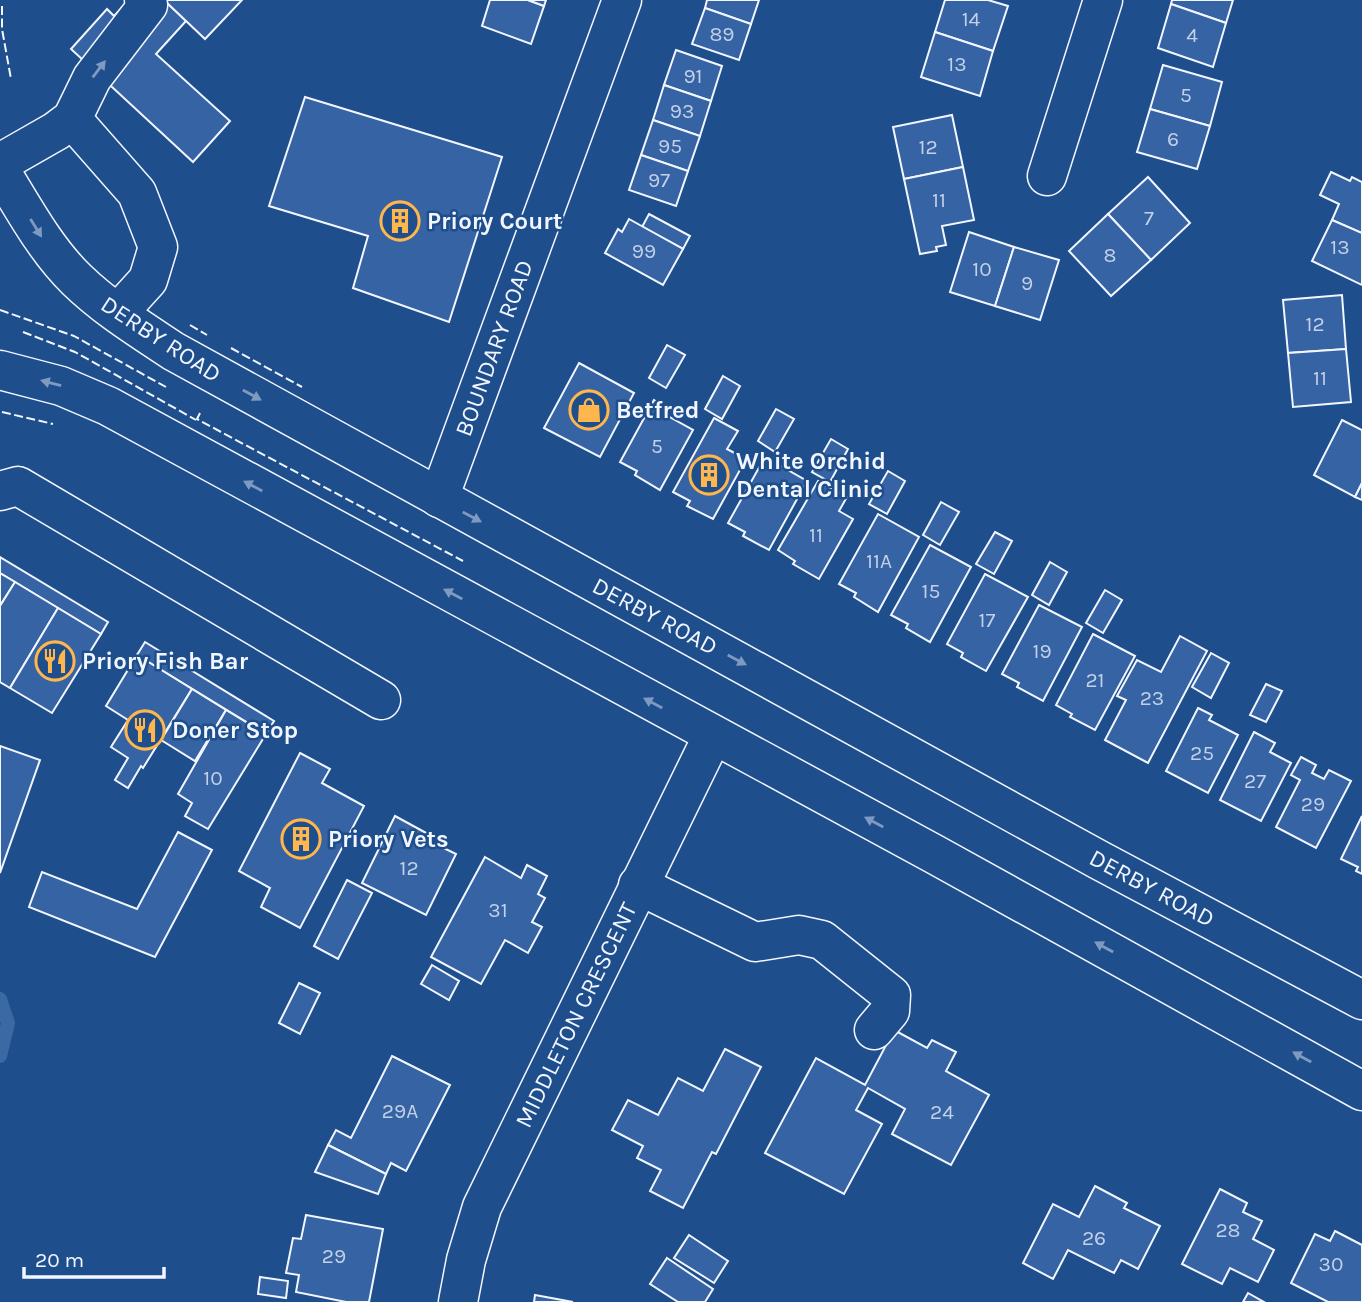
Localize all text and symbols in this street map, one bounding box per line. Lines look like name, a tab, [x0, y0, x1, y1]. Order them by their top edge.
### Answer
house number: 14	[962, 7, 981, 31]
house number: 89	[709, 22, 735, 46]
house number: 4	[1186, 23, 1198, 47]
house number: 13	[947, 52, 967, 76]
one-way arrow	[92, 60, 106, 78]
house number: 91	[683, 64, 703, 88]
house number: 5	[1180, 83, 1192, 107]
house number: 93	[670, 99, 694, 123]
house number: 6	[1167, 127, 1179, 151]
house number: 95	[658, 134, 682, 158]
house number: 12	[918, 135, 938, 159]
house number: 97	[648, 168, 670, 192]
house number: 11	[932, 188, 946, 212]
building icon: Priory Court	[379, 200, 421, 242]
house number: 7	[1144, 206, 1154, 230]
place label: Priory Court	[427, 207, 562, 235]
one-way arrow	[30, 218, 42, 237]
house number: 13	[1330, 235, 1350, 259]
house number: 99	[632, 239, 656, 263]
house number: 8	[1104, 243, 1116, 267]
street label: BOUNDARY ROAD	[449, 256, 539, 440]
house number: 10	[972, 257, 992, 281]
house number: 9	[1021, 271, 1033, 295]
street label: DERBY ROAD	[96, 290, 226, 388]
house number: 12	[1305, 312, 1325, 336]
house number: 11	[1313, 366, 1327, 390]
one-way arrow	[40, 377, 62, 388]
one-way arrow	[242, 389, 261, 401]
shop icon: Betfred	[568, 389, 610, 431]
place label: Betfred	[616, 396, 699, 424]
house number: 5	[651, 434, 663, 458]
place label: White Orchid Dental Clinic	[736, 447, 886, 503]
building icon: White Orchid Dental Clinic	[688, 454, 730, 496]
one-way arrow	[244, 480, 263, 492]
one-way arrow	[463, 510, 483, 522]
house number: 11	[809, 523, 823, 547]
house number: 11A	[866, 549, 892, 573]
street label: DERBY ROAD	[588, 571, 722, 661]
house number: 15	[922, 579, 940, 603]
one-way arrow	[444, 588, 463, 600]
house number: 17	[979, 608, 996, 632]
house number: 19	[1032, 639, 1052, 663]
restaurant icon: Priory Fish Bar	[34, 640, 76, 682]
place label: Priory Fish Bar	[82, 647, 249, 675]
one-way arrow	[727, 654, 747, 666]
house number: 21	[1085, 668, 1105, 692]
house number: 23	[1140, 686, 1164, 710]
one-way arrow	[643, 697, 663, 709]
restaurant icon: Doner Stop	[124, 709, 166, 751]
place label: Doner Stop	[172, 716, 298, 744]
house number: 25	[1190, 741, 1214, 765]
house number: 10	[203, 766, 223, 790]
house number: 27	[1244, 769, 1266, 793]
house number: 29	[1301, 792, 1325, 816]
one-way arrow	[863, 816, 883, 828]
building icon: Priory Vets	[280, 818, 322, 860]
place label: Priory Vets	[328, 825, 449, 853]
street label: DERBY ROAD	[1085, 843, 1219, 933]
house number: 12	[399, 856, 419, 880]
house number: 31	[488, 898, 508, 922]
street label: MIDDLETON CRESCENT	[509, 898, 643, 1132]
one-way arrow	[1094, 941, 1113, 953]
one-way arrow	[1293, 1051, 1312, 1063]
house number: 29A	[382, 1099, 418, 1123]
house number: 24	[930, 1100, 954, 1124]
house number: 28	[1215, 1218, 1241, 1242]
house number: 26	[1082, 1226, 1106, 1250]
scale bar	[24, 1236, 164, 1280]
house number: 29	[322, 1244, 346, 1268]
text: 20 m	[35, 1248, 84, 1272]
house number: 30	[1319, 1252, 1343, 1276]

